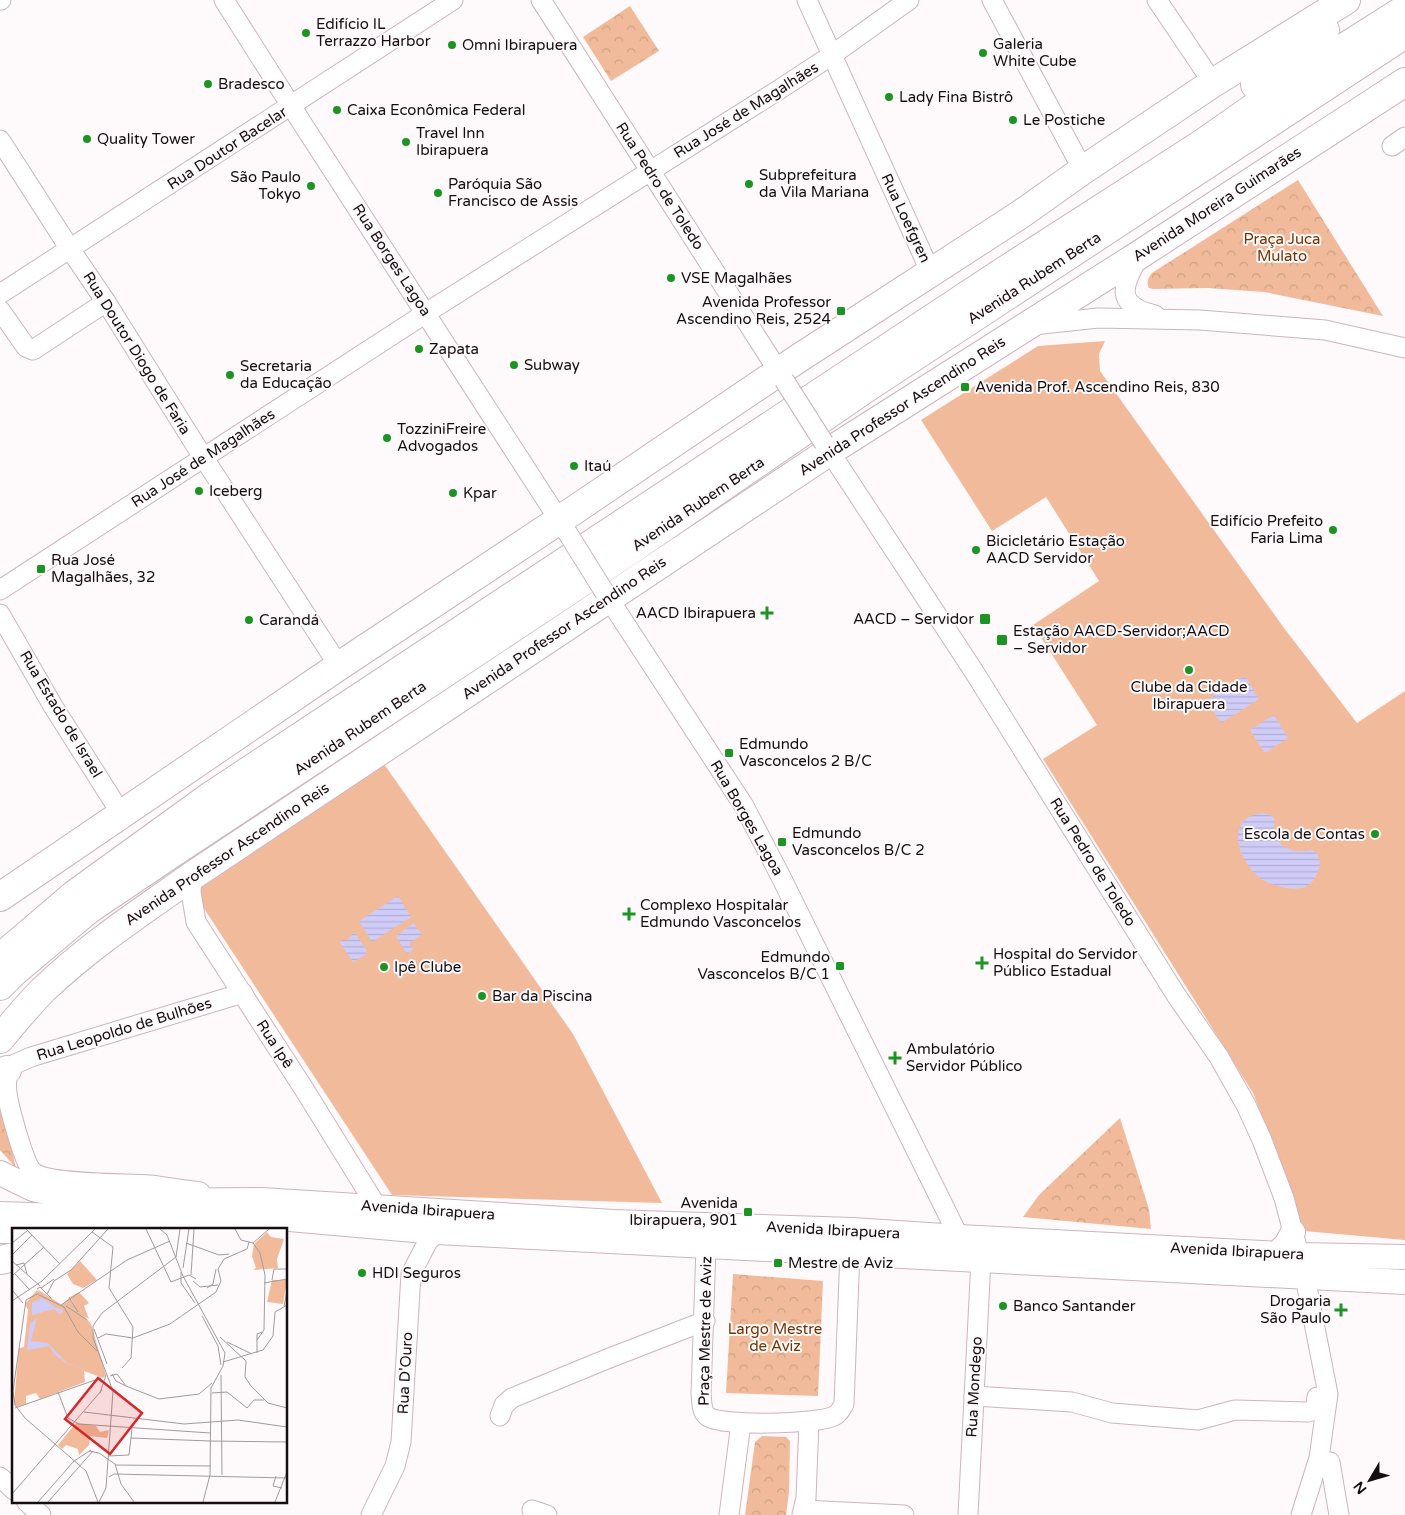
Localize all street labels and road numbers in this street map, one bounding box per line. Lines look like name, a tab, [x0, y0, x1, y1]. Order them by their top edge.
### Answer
street label: Rua José de Magalhães	[670, 58, 822, 162]
street label: Rua Doutor Bacelar	[164, 102, 290, 193]
street label: Rua Pedro de Toledo	[612, 119, 708, 253]
street label: Avenida Moreira Guimarães	[1129, 143, 1305, 265]
street label: Rua Loefgren	[877, 171, 935, 265]
street label: Rua Borges Lagoa	[349, 200, 435, 320]
street label: Avenida Rubem Berta	[964, 228, 1104, 328]
street label: Rua Doutor Diogo de Faria	[79, 268, 195, 438]
street label: Avenida Professor Ascendino Reis	[795, 332, 1009, 480]
street label: Rua José de Magalhães	[128, 405, 278, 511]
street label: Avenida Rubem Berta	[628, 453, 768, 555]
street label: Avenida Professor Ascendino Reis	[458, 553, 670, 703]
street label: Rua Estado de Israel	[16, 647, 106, 781]
street label: Avenida Rubem Berta	[290, 677, 430, 779]
street label: Rua Borges Lagoa	[707, 757, 787, 879]
street label: Avenida Professor Ascendino Reis	[121, 779, 333, 929]
street label: Rua Pedro de Toledo	[1046, 794, 1140, 930]
street label: Rua Leopoldo de Bulhões	[34, 994, 214, 1064]
street label: Rua Ipê	[253, 1016, 297, 1072]
street label: Avenida Ibirapuera	[360, 1196, 496, 1224]
street label: Avenida Ibirapuera	[765, 1217, 901, 1243]
street label: Avenida Ibirapuera	[1169, 1238, 1305, 1264]
street label: Praça Mestre de Aviz	[695, 1256, 715, 1406]
street label: Rua D'Ouro	[394, 1331, 416, 1415]
street label: Rua Mondego	[962, 1336, 986, 1438]

